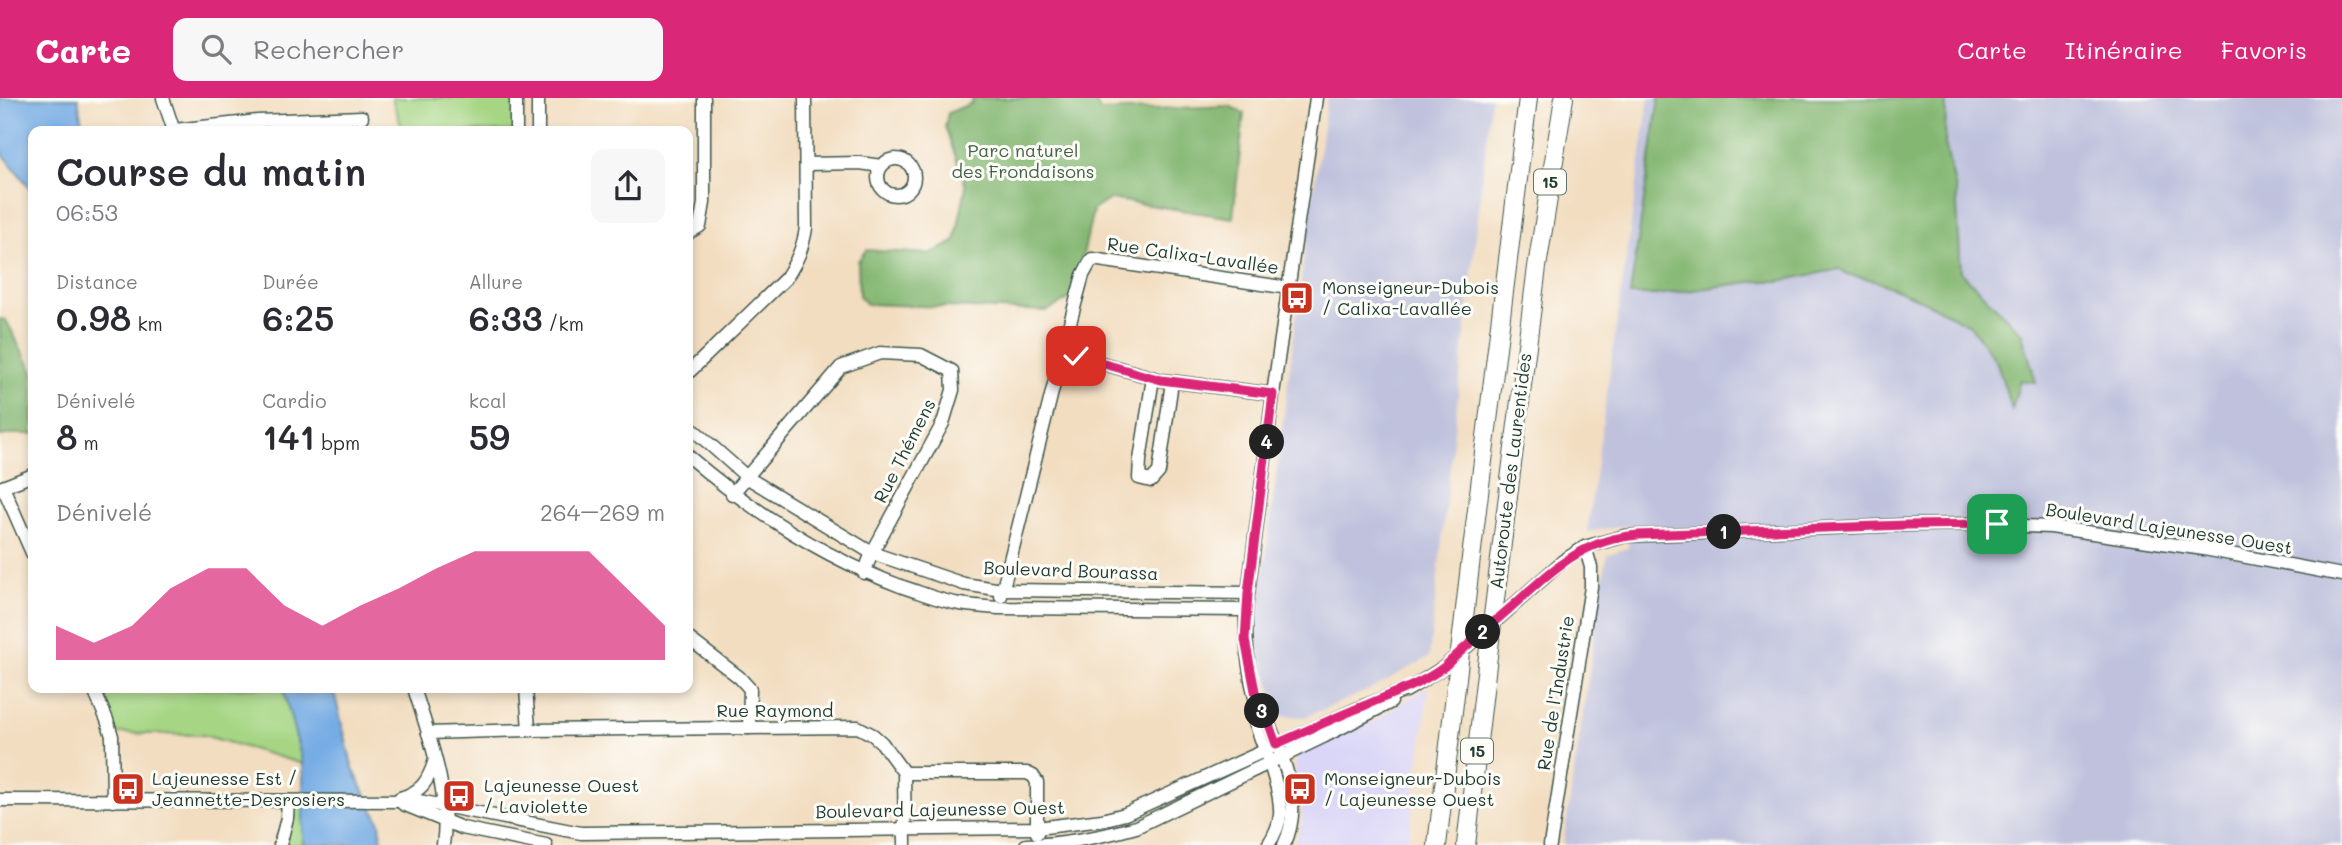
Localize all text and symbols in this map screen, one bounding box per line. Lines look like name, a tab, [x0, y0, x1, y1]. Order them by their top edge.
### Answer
search box	[173, 18, 663, 81]
text: Carte	[35, 28, 131, 71]
icon: search	[197, 30, 235, 68]
text: Rechercher	[253, 32, 404, 66]
text: Carte	[1957, 34, 2027, 65]
text: Itinéraire	[2065, 34, 2183, 65]
text: Favoris	[2221, 34, 2307, 65]
park label: Parc naturel des Frondaisons	[951, 138, 1095, 183]
text: Course du matin	[56, 146, 366, 196]
button: share	[591, 149, 665, 223]
road number: 15	[1534, 170, 1566, 194]
text: 06:53	[56, 197, 118, 227]
street label: Rue Calixa-Lavallée	[1106, 231, 1281, 279]
text: Distance	[56, 269, 138, 294]
text: Durée	[262, 269, 319, 294]
text: Allure	[469, 269, 523, 294]
place label: Monseigneur-Dubois / Calixa-Lavallée	[1322, 275, 1499, 320]
bus stop icon: Monseigneur-Dubois / Calixa-Lavallée	[1278, 279, 1316, 317]
text: 0.98	[56, 294, 131, 340]
text: 6:25	[262, 294, 335, 340]
text: 6:33	[469, 294, 543, 340]
text: km	[131, 311, 163, 336]
text: /km	[543, 311, 584, 336]
pin	[1046, 326, 1106, 386]
icon: check	[1057, 337, 1095, 375]
street label: Autoroute des Laurentides	[1484, 351, 1536, 590]
text: Dénivelé	[56, 388, 136, 413]
text: Cardio	[262, 388, 326, 413]
text: kcal	[469, 388, 507, 413]
street label: Rue Thémens	[868, 394, 941, 507]
text: 8	[56, 413, 78, 459]
text: 141	[262, 413, 315, 459]
text: 59	[469, 413, 510, 459]
pin: 4	[1250, 424, 1284, 460]
text: 4	[1260, 429, 1273, 454]
text: m	[78, 430, 99, 455]
text: bpm	[315, 430, 360, 455]
pin	[1967, 494, 2027, 554]
text: Dénivelé	[56, 497, 152, 527]
text: 264–269 m	[540, 497, 665, 527]
street label: Boulevard Lajeunesse Ouest	[2044, 497, 2294, 559]
icon: arrive	[1978, 505, 2016, 543]
pin: 1	[1706, 514, 1742, 550]
text: 1	[1719, 519, 1728, 544]
street label: Boulevard Bourassa	[983, 555, 1159, 585]
pin: 2	[1466, 614, 1500, 650]
street label: Rue de l'Industrie	[1531, 614, 1579, 772]
text: 2	[1477, 619, 1488, 644]
pin: 3	[1244, 694, 1280, 728]
street label: Rue Raymond	[717, 698, 833, 722]
text: 3	[1256, 698, 1267, 723]
road number: 15	[1461, 738, 1493, 764]
place label: Lajeunesse Est / Jeannette-Desrosiers	[152, 766, 345, 811]
place label: Monseigneur-Dubois / Lajeunesse Ouest	[1324, 766, 1501, 811]
bus stop icon: Lajeunesse Est / Jeannette-Desrosiers	[109, 770, 147, 808]
bus stop icon: Monseigneur-Dubois / Lajeunesse Ouest	[1281, 770, 1319, 808]
place label: Lajeunesse Ouest / Laviolette	[484, 773, 639, 818]
bus stop icon: Lajeunesse Ouest / Laviolette	[440, 777, 478, 815]
street label: Boulevard Lajeunesse Ouest	[815, 795, 1065, 823]

